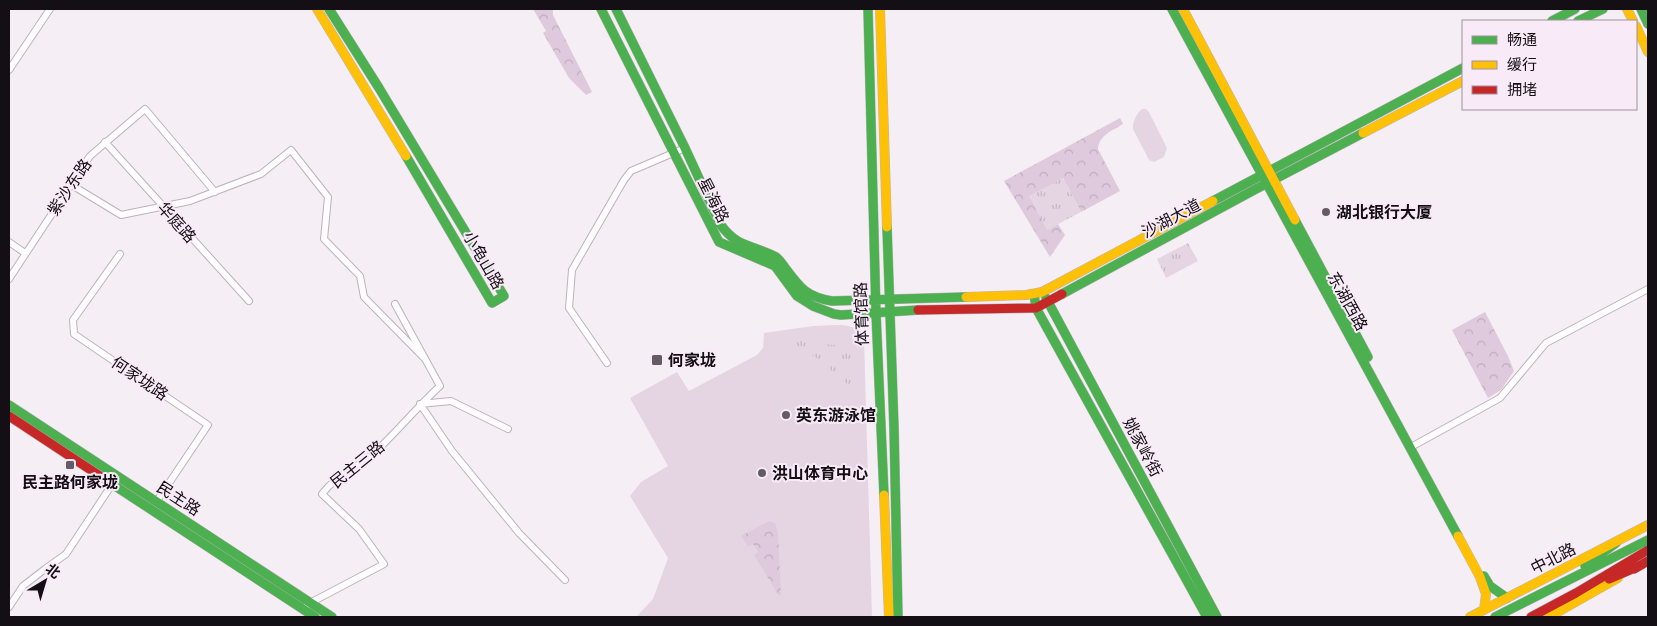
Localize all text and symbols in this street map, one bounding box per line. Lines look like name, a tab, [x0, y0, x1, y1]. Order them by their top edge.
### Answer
legend	[1462, 20, 1637, 110]
text: 畅通	[1507, 30, 1537, 49]
text: 缓行	[1507, 55, 1537, 74]
text: 拥堵	[1507, 80, 1537, 99]
street label: 紫沙东路	[43, 155, 95, 219]
street label: 星海路	[694, 174, 734, 226]
street label: 沙湖大道	[1138, 194, 1204, 242]
street label: 华庭路	[154, 197, 200, 247]
place label: 湖北银行大厦	[1336, 202, 1432, 222]
marker: 湖北银行大厦	[1320, 206, 1332, 218]
street label: 小龟山路	[459, 227, 509, 293]
street label: 东湖西路	[1324, 268, 1372, 334]
street label: 体育馆路	[850, 282, 872, 346]
place label: 何家垅	[668, 350, 716, 370]
street label: 何家垅路	[108, 352, 172, 404]
marker: 何家垅	[650, 353, 664, 367]
place label: 英东游泳馆	[796, 405, 876, 425]
marker: 英东游泳馆	[780, 409, 792, 421]
street label: 姚家岭街	[1119, 414, 1167, 480]
street label: 民主三路	[326, 436, 388, 492]
marker: 民主路何家垅	[64, 459, 76, 471]
place label: 洪山体育中心	[772, 463, 868, 483]
marker: 洪山体育中心	[756, 467, 768, 479]
place label: 民主路何家垅	[22, 472, 118, 492]
street label: 民主路	[153, 477, 205, 519]
street label: 中北路	[1527, 538, 1579, 578]
north arrow	[20, 556, 70, 606]
text: 北	[43, 559, 64, 581]

